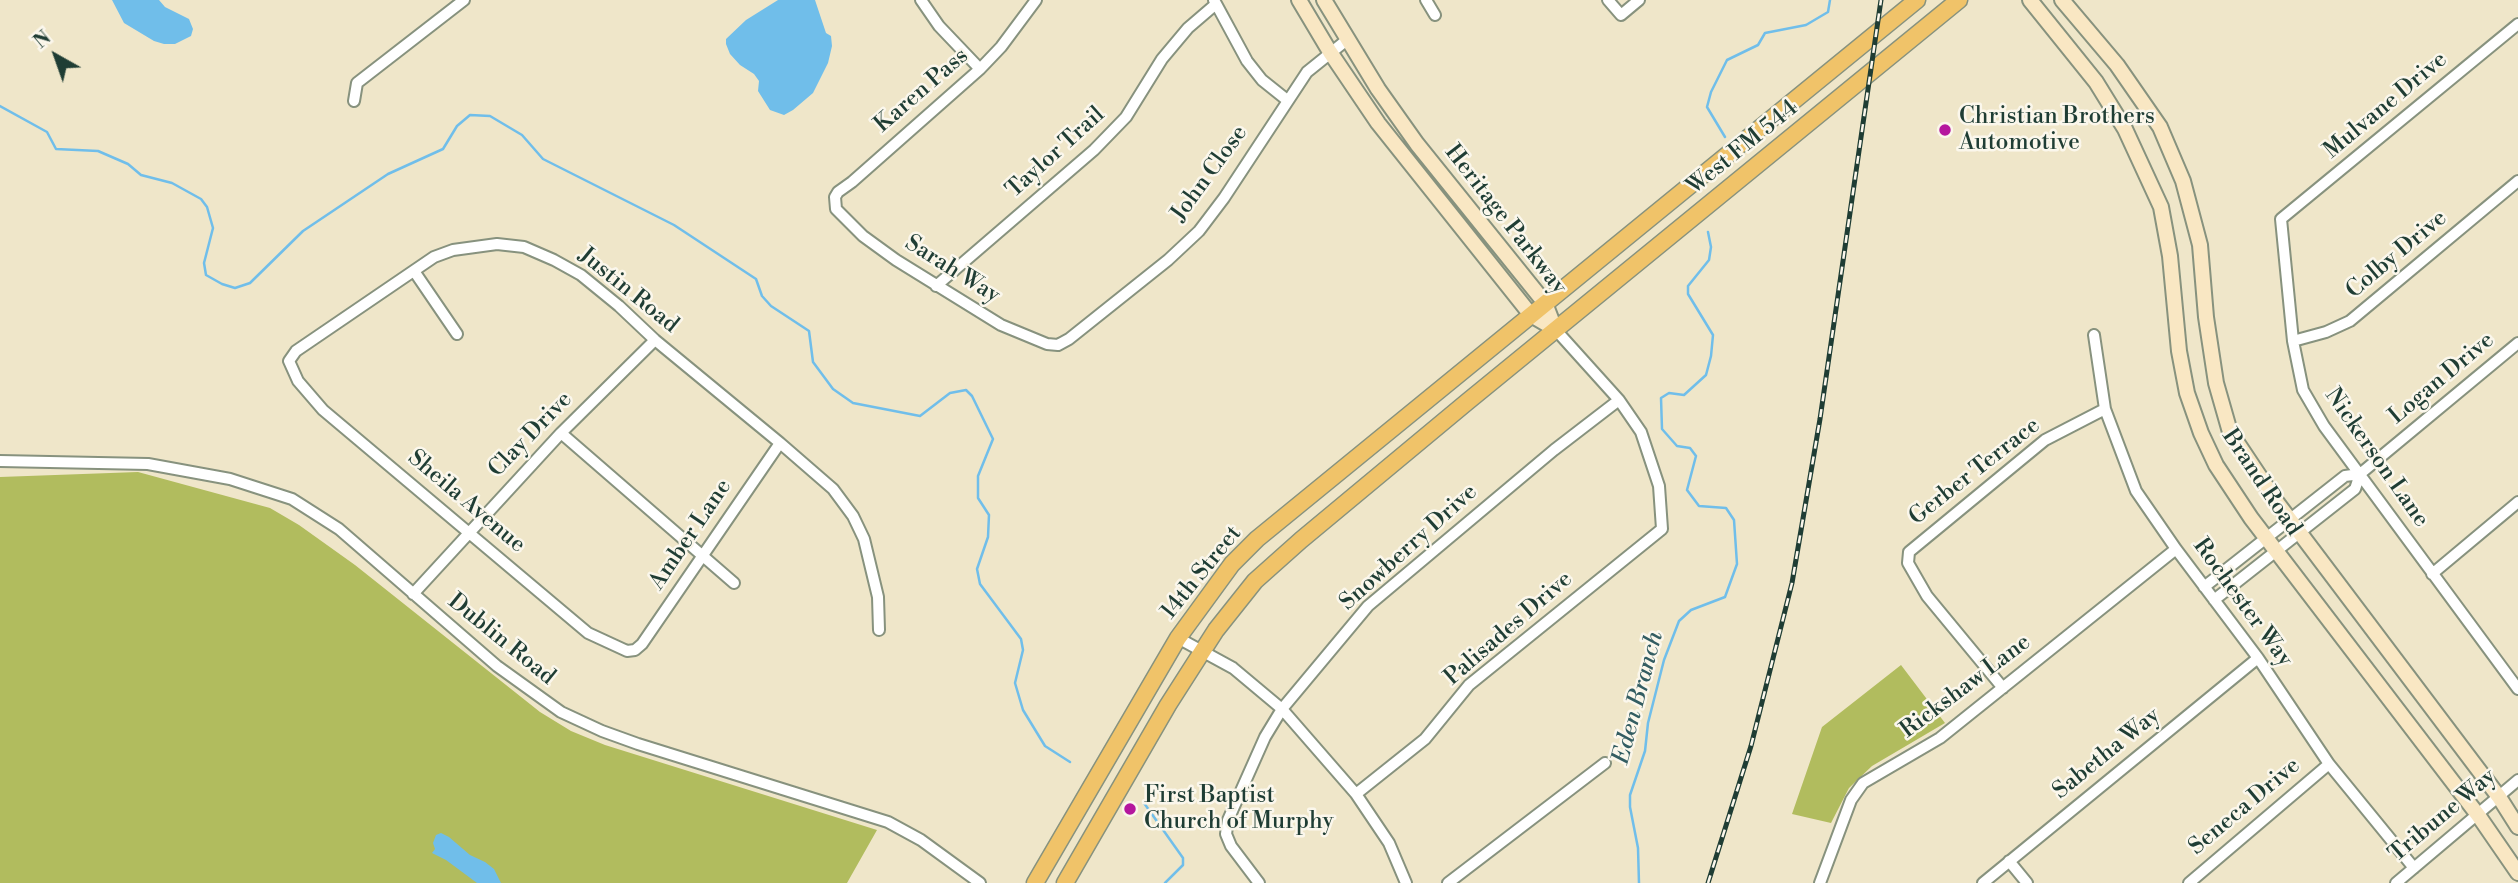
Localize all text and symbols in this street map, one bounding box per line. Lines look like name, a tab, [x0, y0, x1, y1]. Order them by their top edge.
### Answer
north arrow	[21, 21, 91, 91]
text: N	[29, 26, 56, 54]
street label: Karen Pass	[869, 43, 975, 139]
street label: Mulvane Drive	[2319, 47, 2453, 165]
street label: West FM 544	[1682, 95, 1804, 201]
street label: Taylor Trail	[1001, 102, 1111, 204]
place label: Christian Brothers Automotive	[1959, 103, 2155, 157]
street label: John Close	[1166, 121, 1254, 227]
marker: Christian Brothers Automotive	[1937, 122, 1953, 138]
street label: Heritage Parkway	[1438, 140, 1572, 300]
street label: Colby Drive	[2341, 205, 2453, 305]
street label: Sarah Way	[899, 230, 1005, 310]
street label: Justin Road	[572, 242, 684, 340]
street label: Logan Drive	[2384, 327, 2500, 431]
street label: Nickerson Lane	[2318, 383, 2434, 533]
street label: Clay Drive	[483, 386, 579, 484]
street label: Gerber Terrace	[1904, 412, 2046, 532]
street label: Brand Road	[2215, 425, 2307, 541]
street label: Sheila Avenue	[402, 445, 530, 559]
street label: Amber Lane	[644, 474, 738, 596]
street label: Snowberry Drive	[1335, 479, 1483, 617]
street label: 14th Street	[1156, 521, 1248, 625]
street label: Rochester Way	[2186, 533, 2298, 673]
street label: Palisades Drive	[1439, 566, 1579, 692]
street label: Dublin Road	[442, 588, 560, 692]
water label: Eden Branch	[1608, 629, 1670, 767]
street label: Rickshaw Lane	[1895, 629, 2037, 745]
street label: Sabetha Way	[2048, 702, 2166, 806]
street label: Seneca Drive	[2184, 752, 2306, 862]
street label: Tribune Way	[2384, 763, 2502, 869]
place label: First Baptist Church of Murphy	[1144, 782, 1334, 836]
marker: First Baptist Church of Murphy	[1122, 801, 1138, 817]

